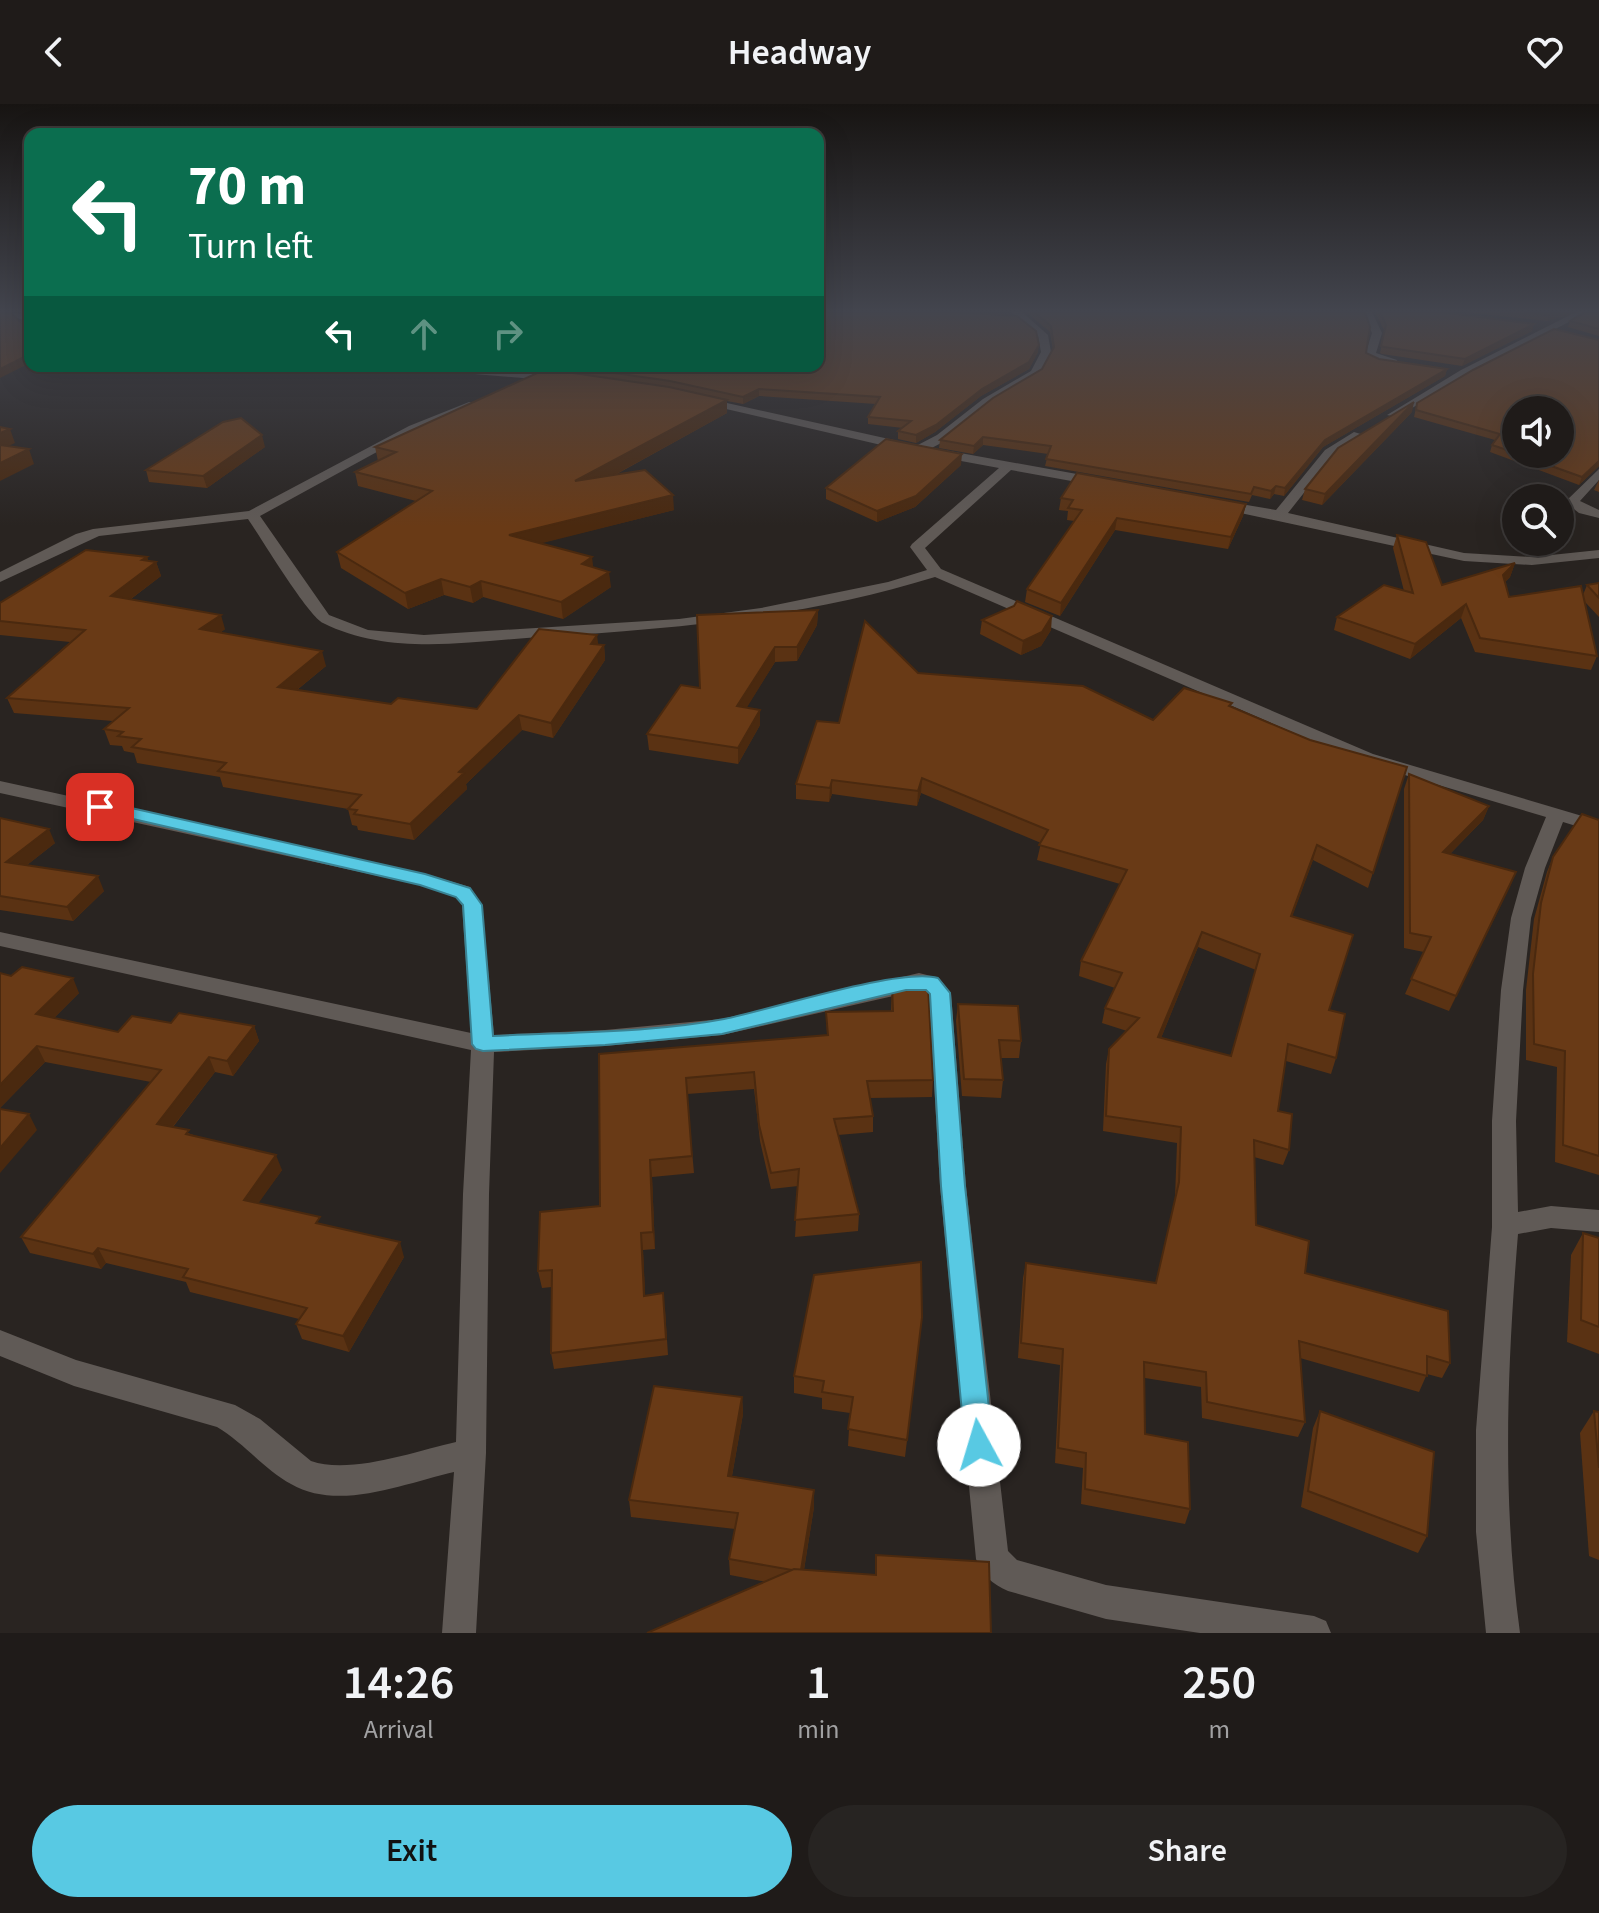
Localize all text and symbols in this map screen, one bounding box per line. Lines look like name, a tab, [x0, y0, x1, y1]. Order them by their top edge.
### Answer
text: Headway	[728, 27, 871, 78]
icon: back	[32, 30, 76, 74]
icon: heart	[1523, 30, 1567, 74]
text: 70 m	[188, 147, 306, 226]
icon: left	[56, 160, 160, 264]
text: Turn left	[188, 221, 313, 272]
icon: left	[318, 312, 362, 356]
icon: ahead	[402, 312, 446, 356]
icon: right	[486, 312, 530, 356]
map controls	[1502, 396, 1574, 556]
button: sound	[1502, 396, 1574, 468]
button: search	[1502, 484, 1574, 556]
pin	[66, 773, 134, 841]
icon: arrive	[78, 785, 122, 829]
position arrow	[937, 1403, 1021, 1487]
text: 14:26	[343, 1649, 455, 1717]
text: 1	[806, 1649, 831, 1717]
text: 250	[1182, 1649, 1256, 1717]
text: Arrival	[364, 1711, 434, 1748]
text: min	[797, 1711, 839, 1748]
text: m	[1208, 1711, 1230, 1748]
button: Exit	[32, 1805, 792, 1897]
button: Share	[808, 1805, 1567, 1897]

